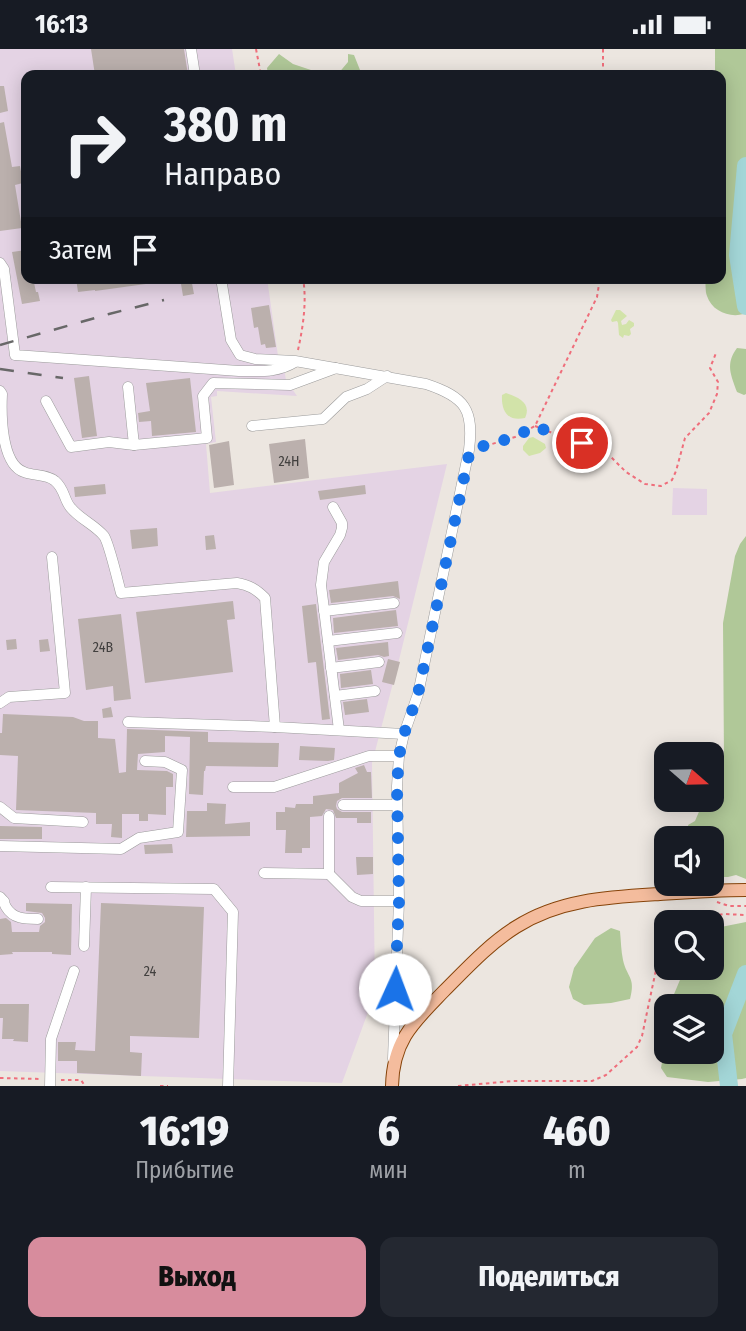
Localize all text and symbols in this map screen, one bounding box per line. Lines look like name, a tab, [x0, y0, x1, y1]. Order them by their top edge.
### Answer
text: 16:13	[35, 9, 88, 40]
text: 380 m	[164, 95, 287, 154]
icon: right	[49, 98, 140, 189]
text: Направо	[164, 155, 281, 193]
icon: arrive	[126, 231, 164, 269]
text: Затем	[49, 235, 112, 266]
pin	[552, 413, 612, 473]
icon: arrive	[563, 424, 601, 462]
house number: 24Н	[278, 453, 300, 470]
house number: 24В	[93, 639, 114, 656]
north arrow	[654, 742, 724, 812]
map controls	[654, 742, 724, 1064]
button: sound	[654, 826, 724, 896]
button: search	[654, 910, 724, 980]
position arrow	[358, 952, 432, 1026]
house number: 24	[144, 963, 157, 980]
button: layers	[654, 994, 724, 1064]
text: 16:19	[140, 1106, 229, 1156]
text: 6	[377, 1106, 400, 1156]
text: 460	[543, 1106, 611, 1156]
text: Прибытие	[135, 1156, 234, 1184]
text: мин	[369, 1156, 408, 1184]
text: m	[568, 1156, 586, 1184]
button: Выход	[28, 1237, 366, 1317]
button: Поделиться	[380, 1237, 718, 1317]

